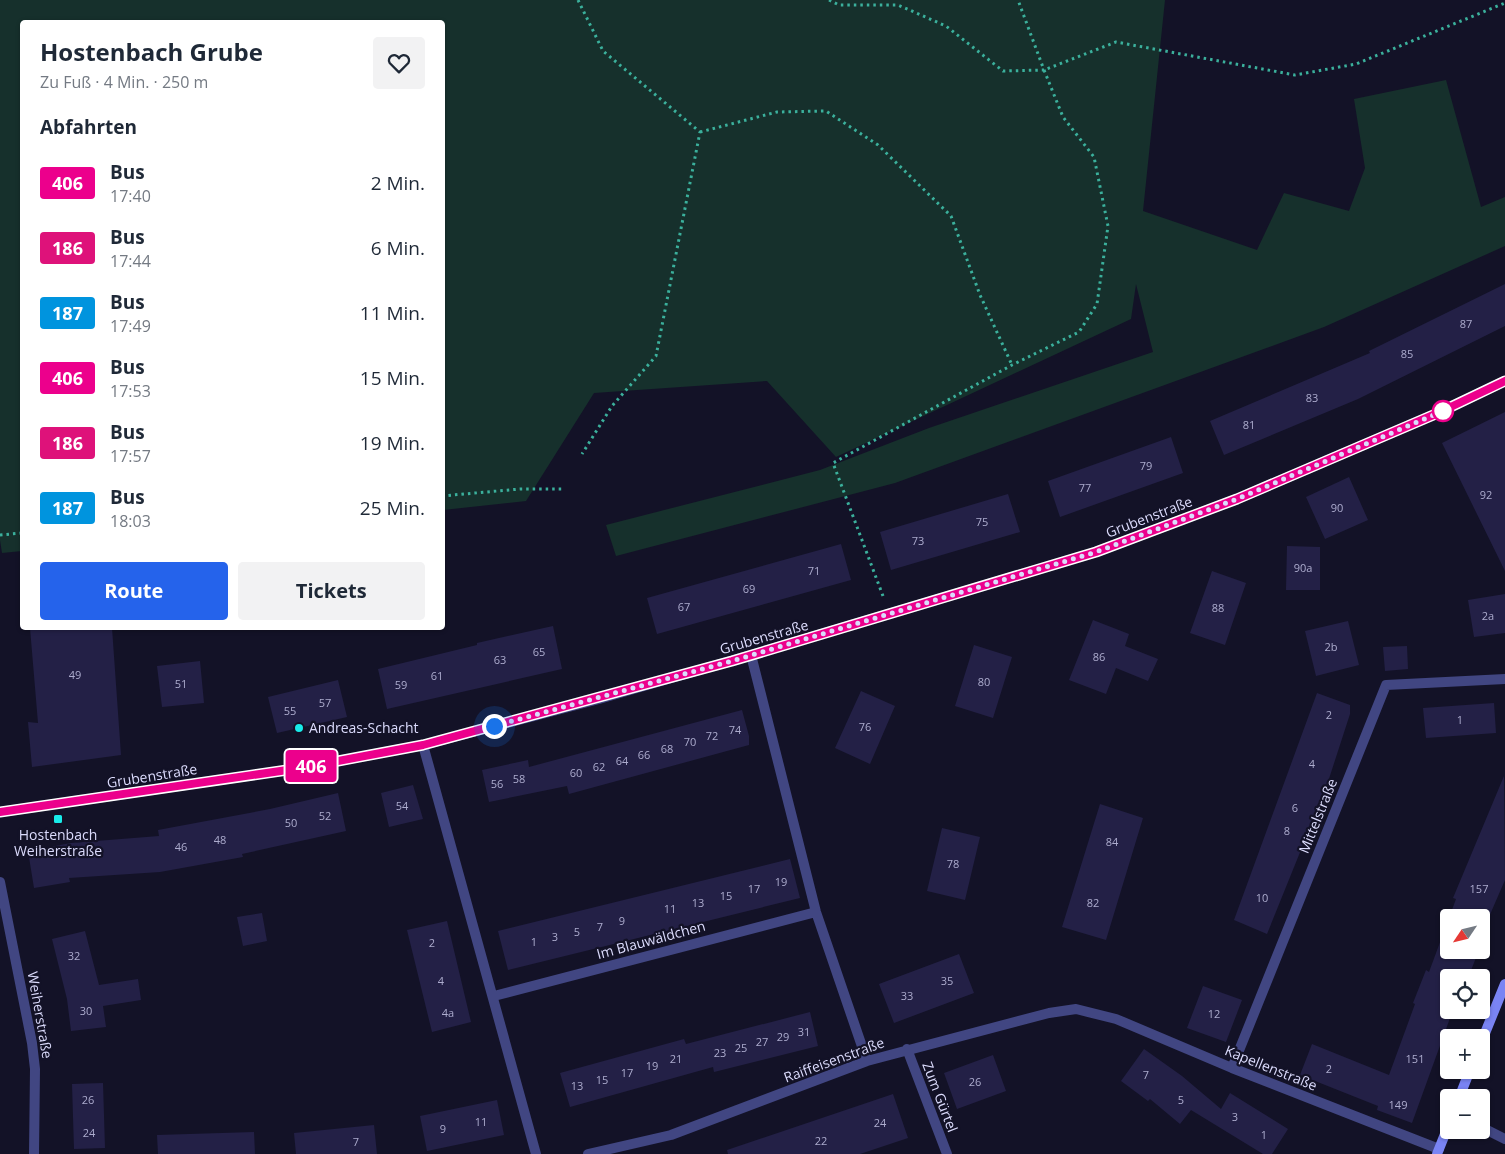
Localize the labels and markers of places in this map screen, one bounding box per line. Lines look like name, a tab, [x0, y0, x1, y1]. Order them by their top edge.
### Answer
unlabelled marker	[1432, 400, 1454, 422]
place label: Andreas-Schacht	[309, 718, 419, 737]
marker: Andreas-Schacht	[293, 722, 305, 734]
marker: Hostenbach Weiherstraße	[52, 813, 64, 825]
place label: Hostenbach Weiherstraße	[14, 825, 102, 860]

